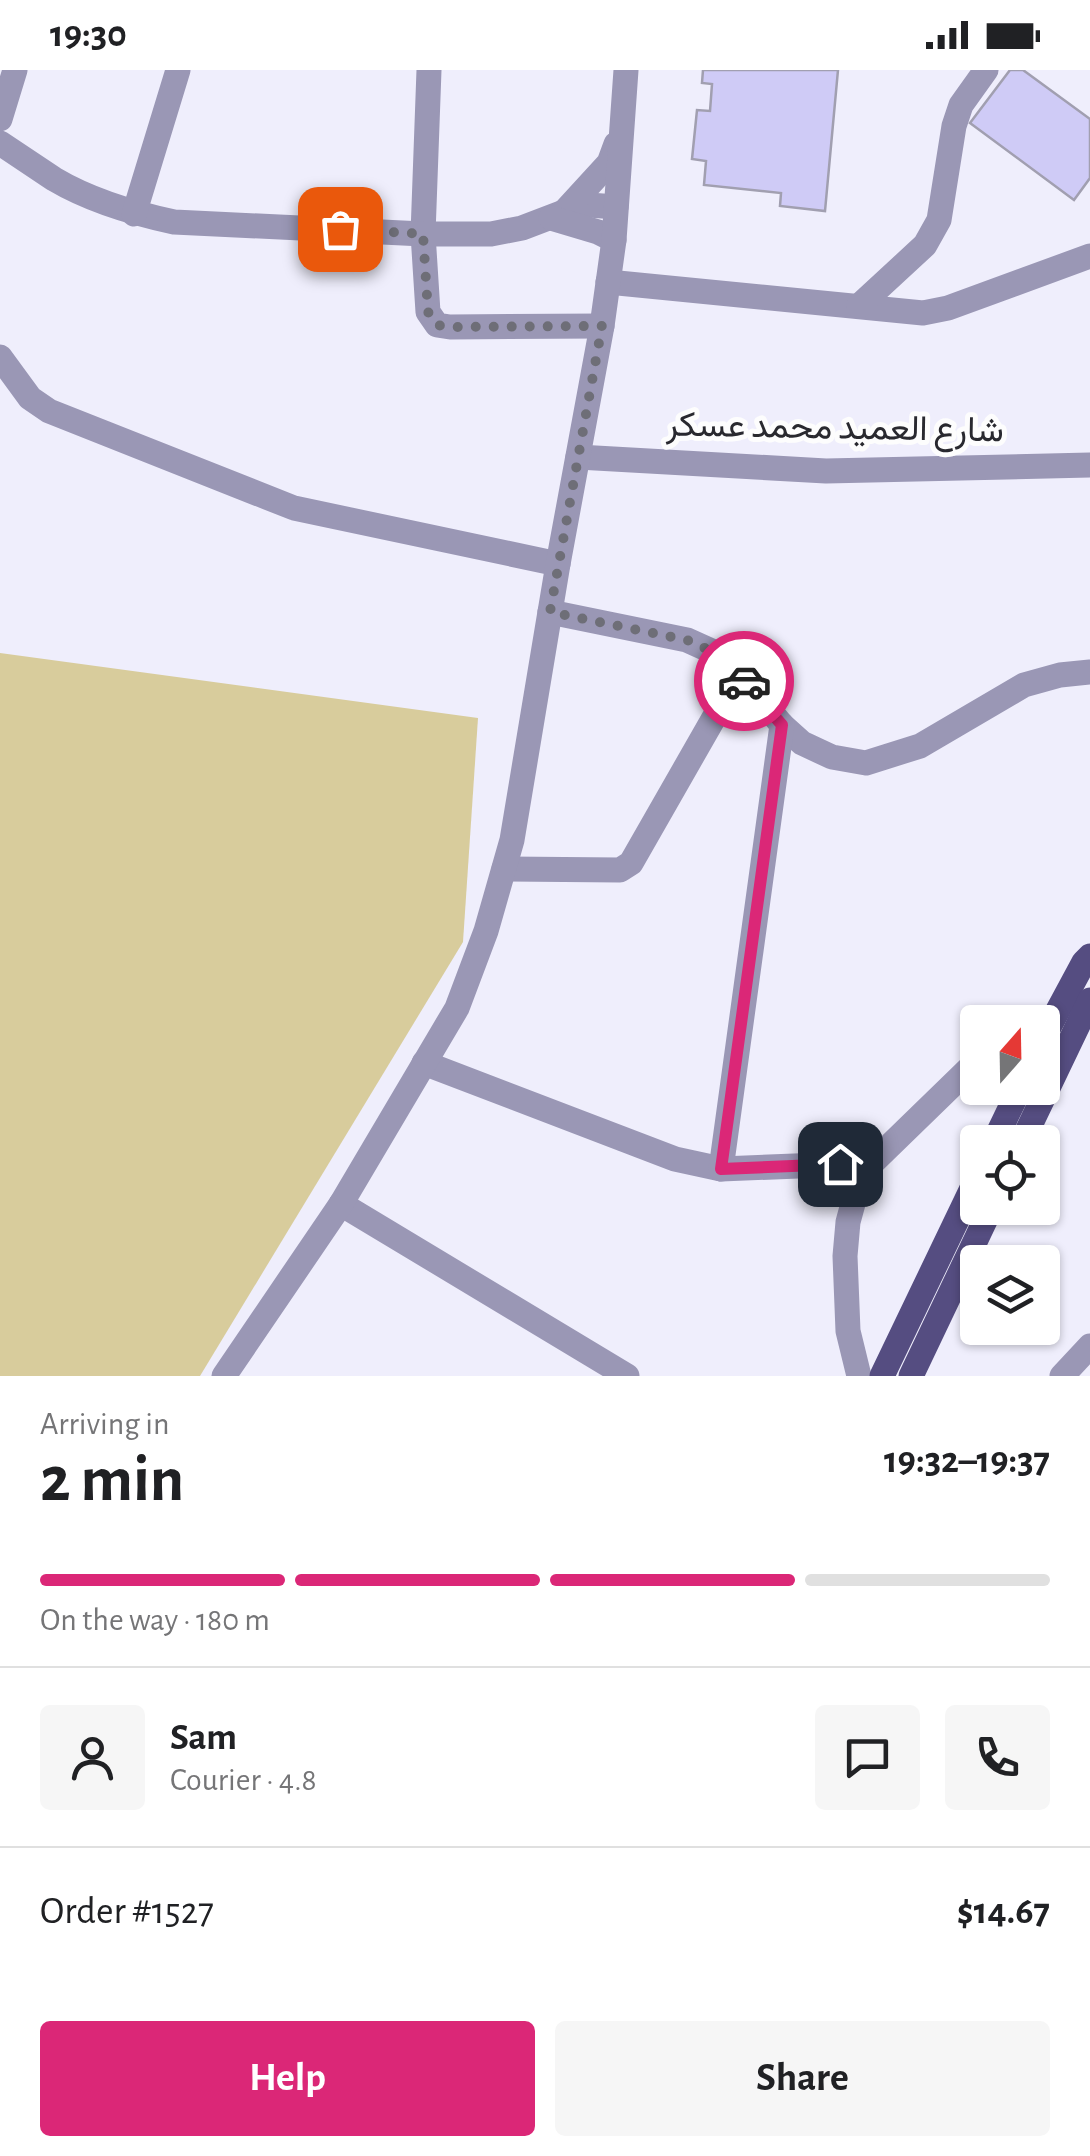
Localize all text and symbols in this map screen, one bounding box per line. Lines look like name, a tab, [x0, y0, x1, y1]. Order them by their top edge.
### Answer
text: 19:30	[50, 16, 127, 54]
pin	[298, 187, 383, 272]
icon: bag	[313, 202, 368, 257]
street label: شارع العميد محمد عسكر	[665, 408, 1004, 453]
courier	[694, 631, 794, 731]
icon: car	[717, 654, 772, 709]
north arrow	[960, 1005, 1060, 1105]
map controls	[960, 1005, 1060, 1345]
pin	[798, 1122, 883, 1207]
button: locate	[960, 1125, 1060, 1225]
icon: home	[813, 1137, 868, 1192]
button: layers	[960, 1245, 1060, 1345]
text: Arriving in	[40, 1408, 169, 1440]
text: 19:32–19:37	[884, 1442, 1050, 1480]
text: 2 min	[40, 1448, 184, 1513]
text: On the way · 180 m	[40, 1604, 270, 1636]
button: person	[40, 1705, 145, 1810]
button: chat	[815, 1705, 920, 1810]
button: phone	[945, 1705, 1050, 1810]
text: Sam	[170, 1719, 237, 1757]
text: Courier · 4.8	[170, 1764, 317, 1796]
text: Order #1527	[40, 1893, 214, 1931]
text: $14.67	[957, 1893, 1050, 1931]
button: Help	[40, 2021, 535, 2136]
button: Share	[555, 2021, 1050, 2136]

